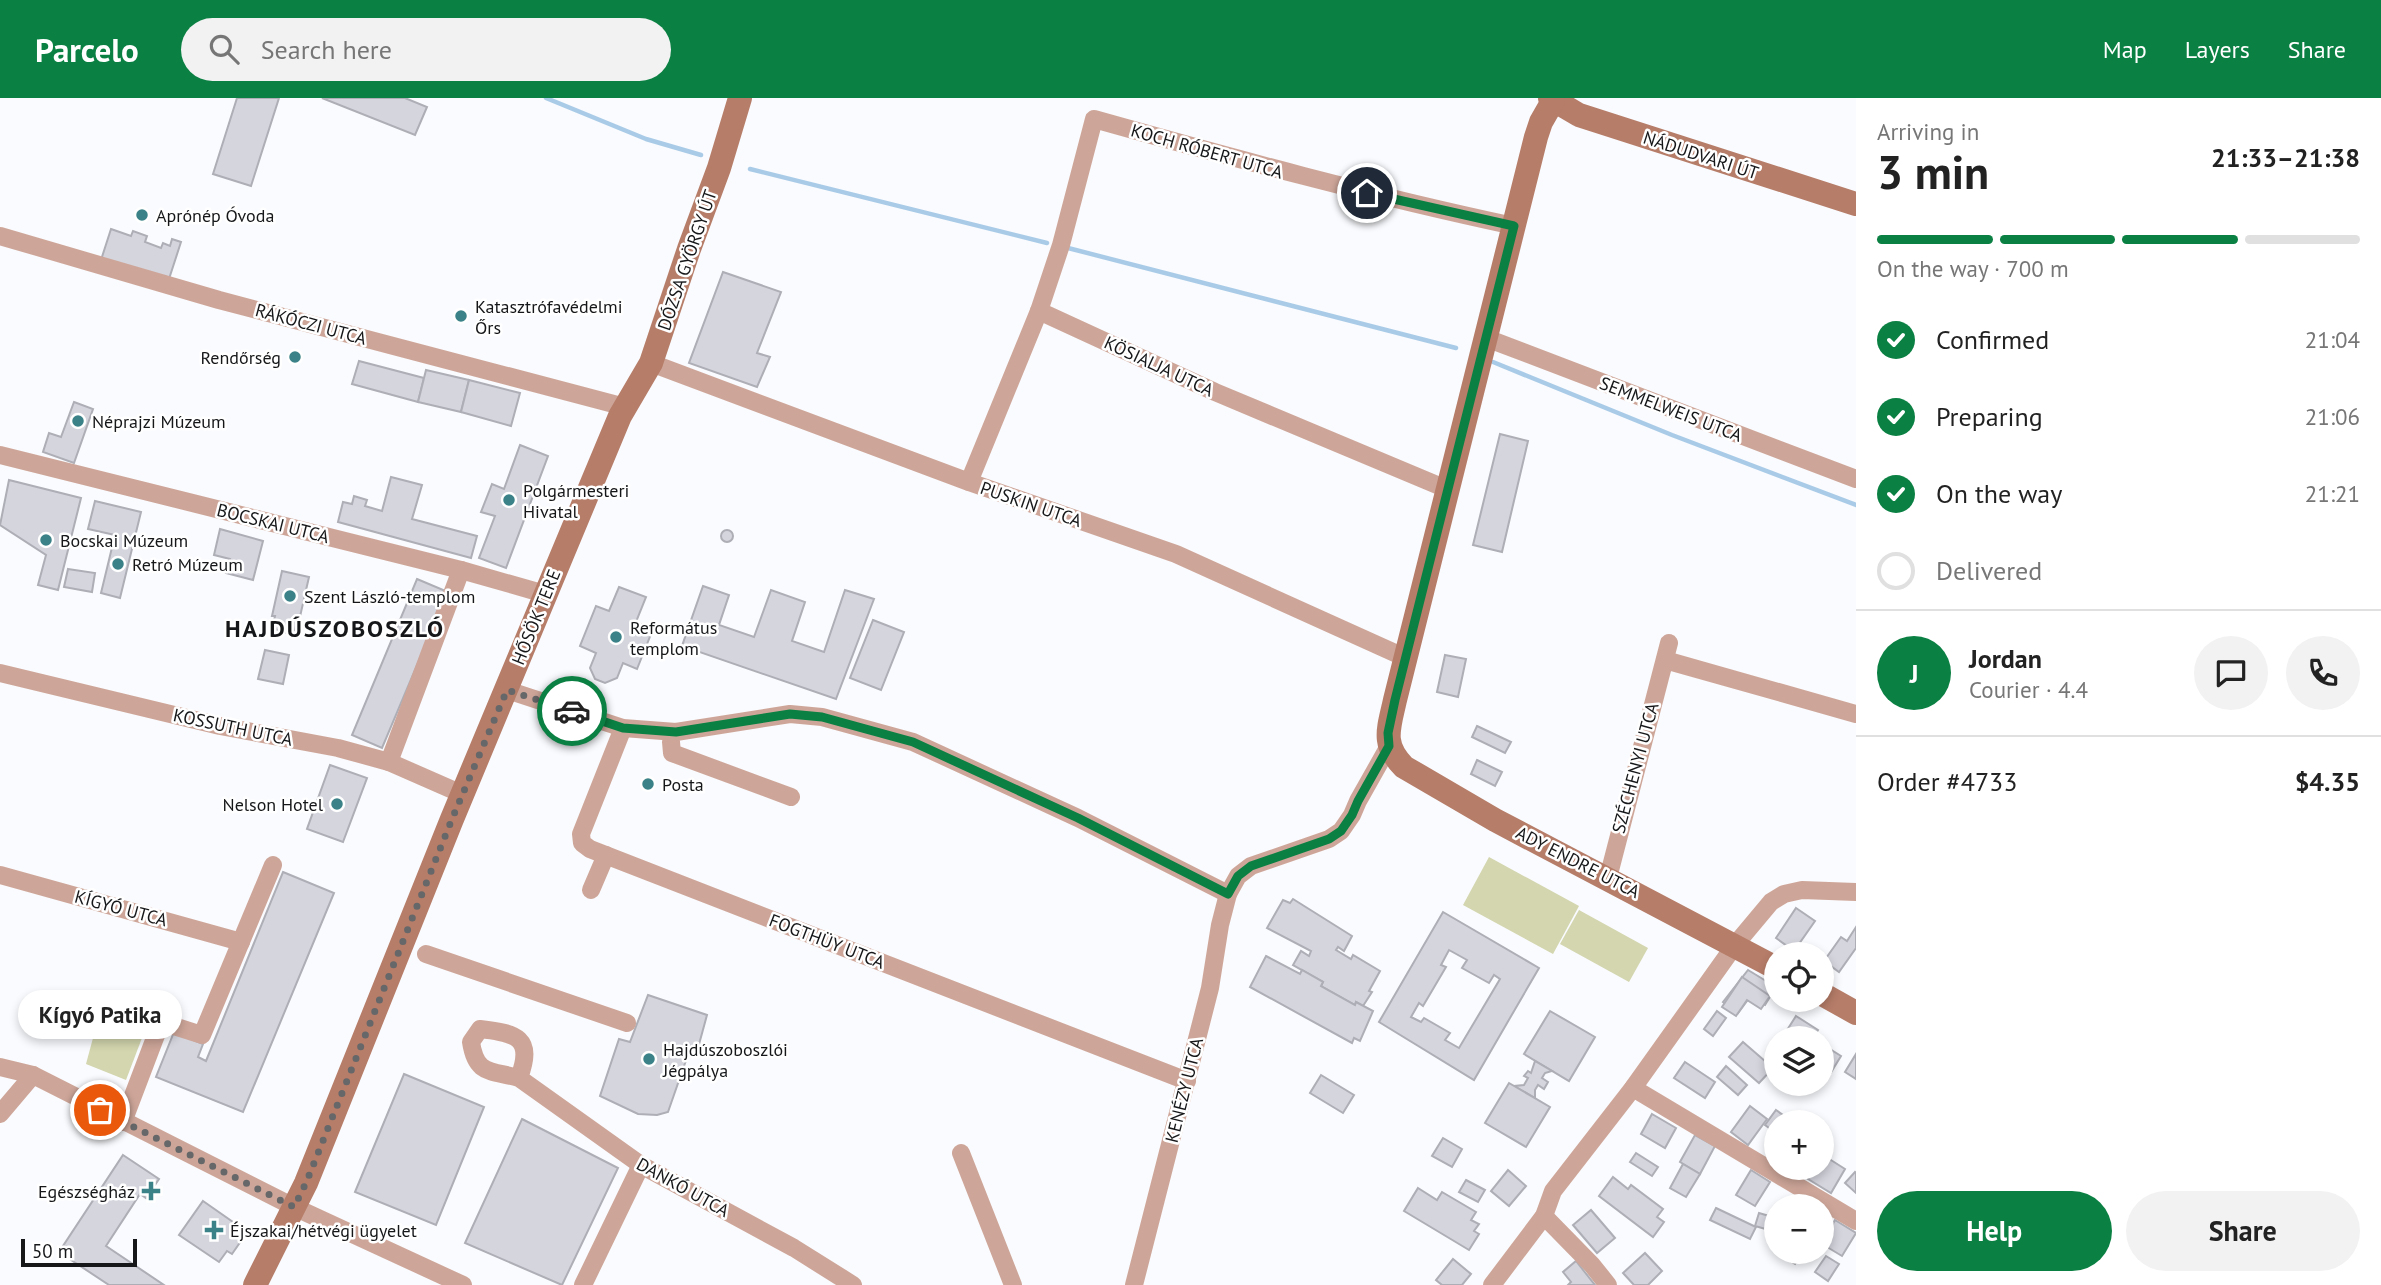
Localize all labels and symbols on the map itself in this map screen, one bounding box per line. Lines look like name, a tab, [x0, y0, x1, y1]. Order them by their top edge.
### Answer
street label: KOCH RÓBERT UTCA	[1128, 118, 1286, 184]
street label: NÁDUDVARI ÚT	[1640, 126, 1762, 184]
pin	[1337, 163, 1397, 223]
street label: DÓZSA GYÖRGY ÚT	[652, 187, 722, 333]
place label: Aprónép Óvoda	[156, 204, 274, 227]
marker: Aprónép Óvoda	[134, 207, 150, 223]
place label: Katasztrófavédelmi Őrs	[475, 295, 623, 339]
street label: RÁKÓCZI UTCA	[253, 298, 370, 350]
marker: Katasztrófavédelmi Őrs	[453, 308, 469, 324]
street label: KÖSIALJA UTCA	[1101, 331, 1218, 402]
place label: Rendőrség	[201, 346, 281, 369]
marker: Rendőrség	[287, 349, 303, 365]
street label: SEMMELWEIS UTCA	[1597, 371, 1746, 447]
place label: Néprajzi Múzeum	[92, 410, 226, 433]
marker: Néprajzi Múzeum	[70, 413, 86, 429]
street label: PUSKIN UTCA	[977, 476, 1085, 532]
place label: Polgármesteri Hivatal	[523, 479, 629, 523]
marker: Polgármesteri Hivatal	[501, 492, 517, 508]
street label: BOCSKAI UTCA	[215, 498, 332, 548]
place label: Bocskai Múzeum	[60, 529, 188, 552]
marker: Bocskai Múzeum	[38, 532, 54, 548]
place label: Retró Múzeum	[132, 553, 243, 576]
marker: Retró Múzeum	[110, 556, 126, 572]
street label: HŐSÖK TERE	[506, 566, 566, 668]
place label: Szent László-templom	[304, 585, 475, 608]
marker: Szent László-templom	[282, 588, 298, 604]
district label: HAJDÚSZOBOSZLÓ	[225, 613, 445, 644]
place label: Református templom	[630, 616, 717, 660]
marker: Református templom	[608, 629, 624, 645]
courier	[537, 676, 607, 746]
street label: SZÉCHENYI UTCA	[1606, 700, 1664, 836]
street label: KOSSUTH UTCA	[171, 703, 295, 751]
place label: Posta	[662, 773, 704, 796]
marker: Posta	[640, 776, 656, 792]
place label: Nelson Hotel	[223, 793, 324, 816]
marker: Nelson Hotel	[329, 796, 345, 812]
street label: ADY ENDRE UTCA	[1512, 821, 1644, 903]
street label: KÍGYÓ UTCA	[72, 885, 170, 932]
street label: FOGTHÜY UTCA	[766, 908, 889, 974]
callout: Kígyó Patika	[18, 991, 182, 1040]
street label: KENÉZY UTCA	[1160, 1035, 1208, 1145]
place label: Hajdúszoboszlói Jégpálya	[662, 1038, 788, 1082]
marker: Hajdúszoboszlói Jégpálya	[641, 1051, 657, 1067]
pin	[70, 1080, 130, 1140]
street label: DANKÓ UTCA	[633, 1152, 734, 1222]
place label: Egészségház	[38, 1180, 135, 1203]
marker: Egészségház	[141, 1181, 161, 1201]
place label: Éjszakai/hétvégi ügyelet	[230, 1219, 417, 1242]
marker: Éjszakai/hétvégi ügyelet	[204, 1220, 224, 1240]
scale bar	[21, 1236, 136, 1268]

